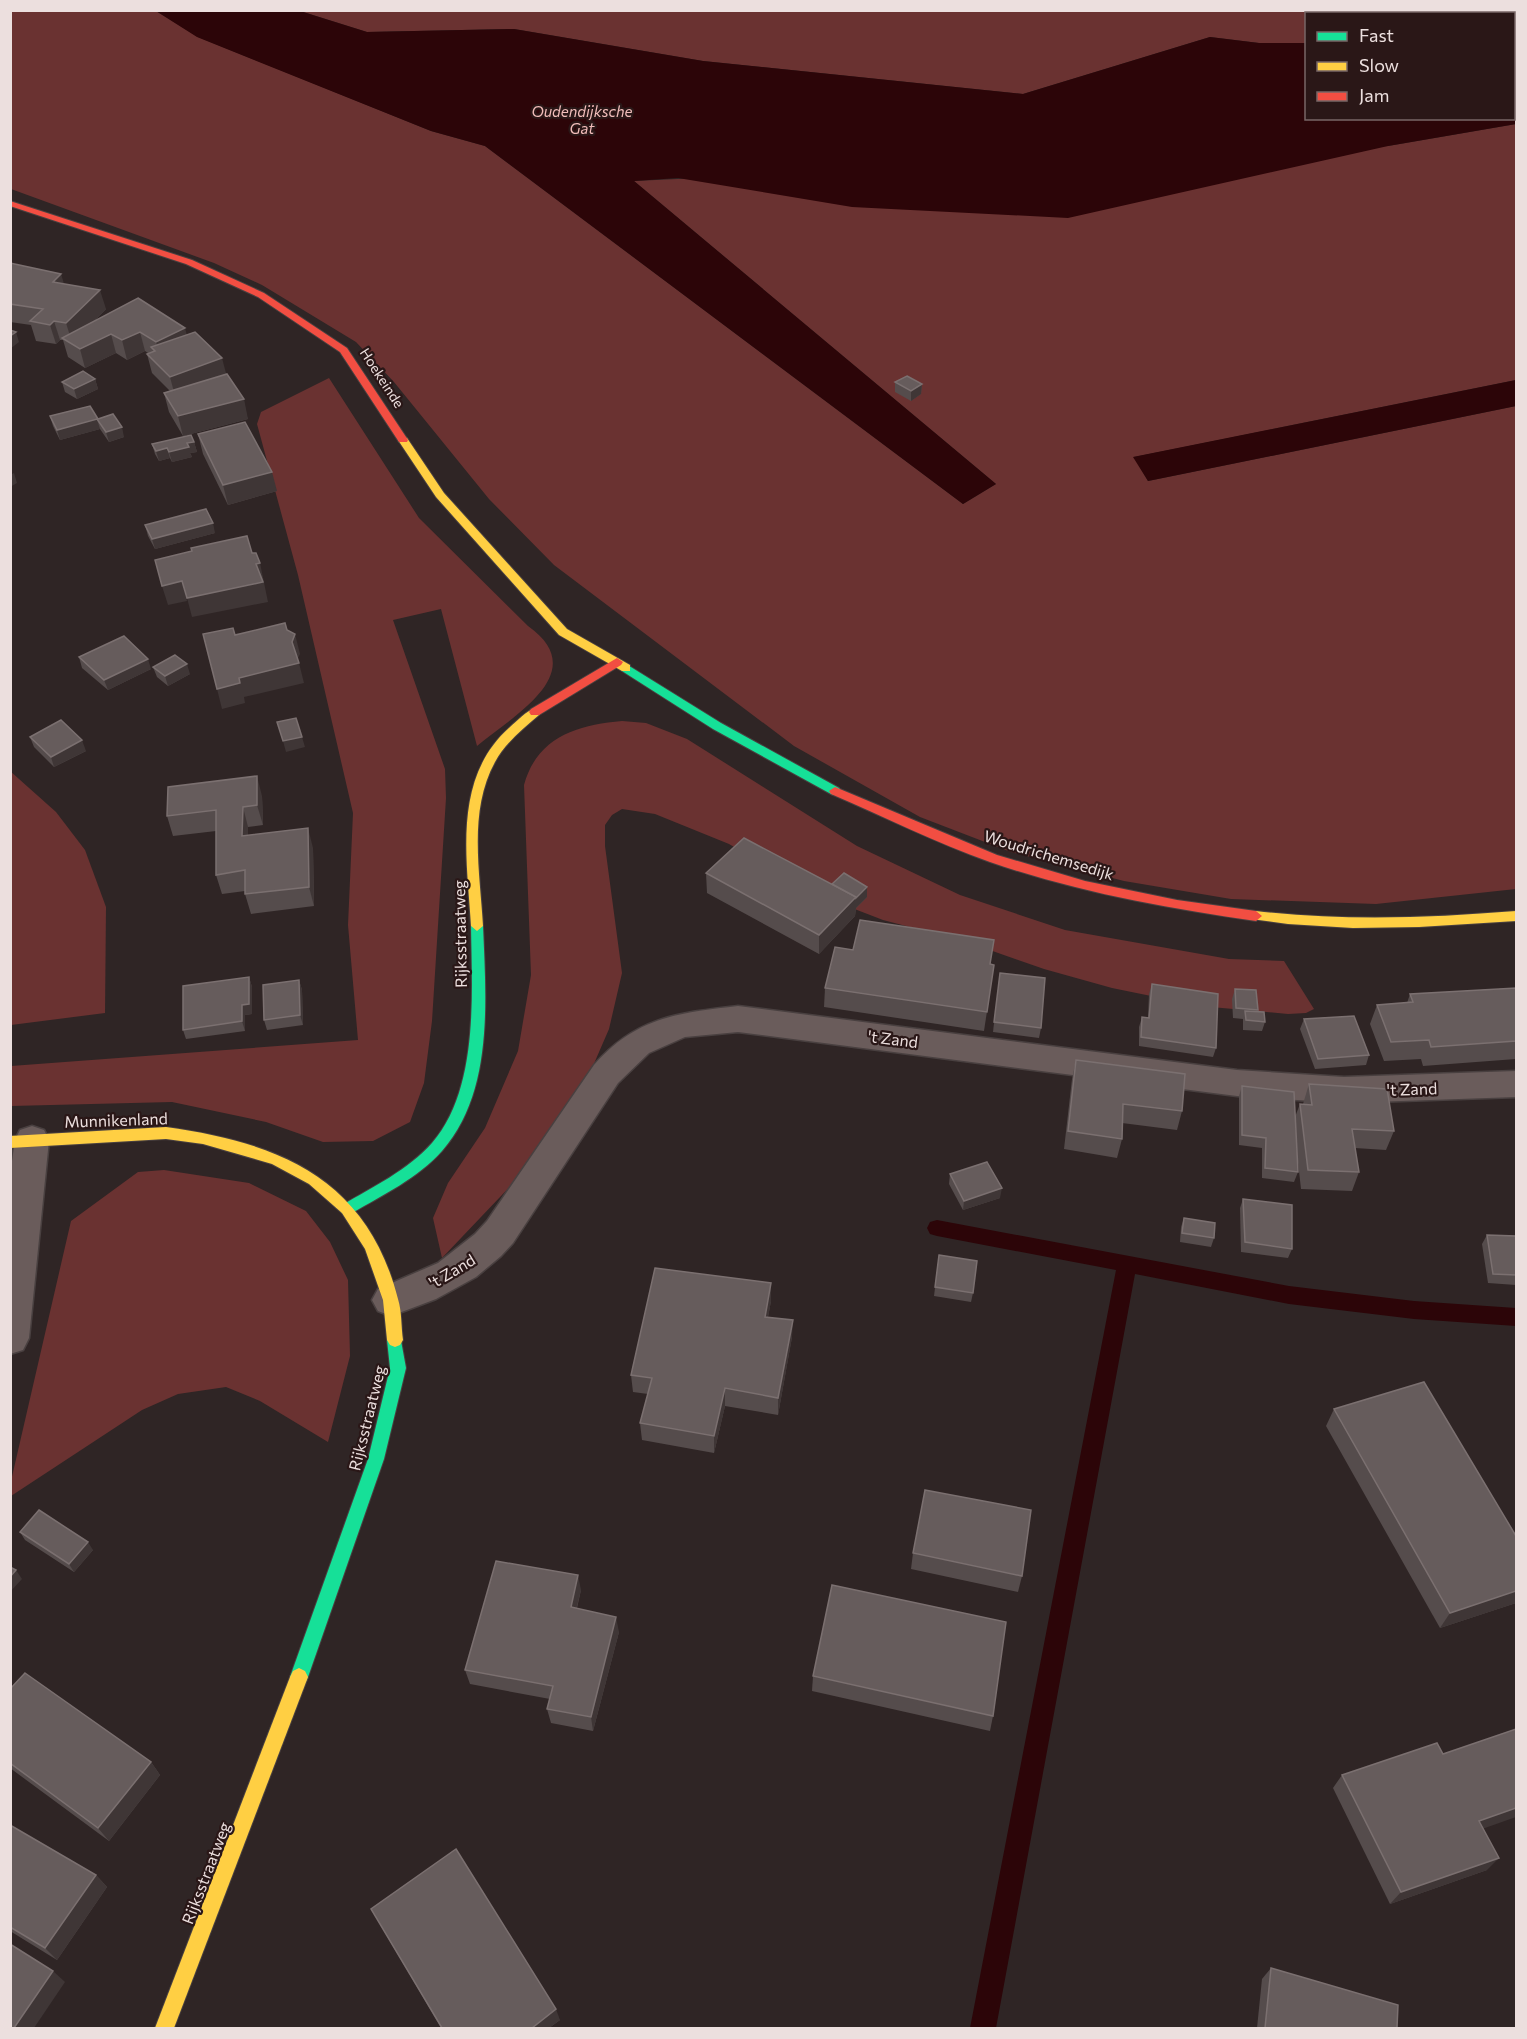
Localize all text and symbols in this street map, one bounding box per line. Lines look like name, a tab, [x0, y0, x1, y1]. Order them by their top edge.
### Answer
legend	[1305, 12, 1515, 120]
text: Fast	[1359, 24, 1394, 46]
text: Slow	[1359, 54, 1399, 76]
text: Jam	[1359, 84, 1389, 106]
water label: Oudendijksche Gat	[531, 102, 633, 137]
street label: Hoekeinde	[357, 345, 408, 411]
street label: Woudrichemsedijk	[982, 826, 1117, 883]
street label: Rijksstraatweg	[449, 880, 470, 988]
street label: 't Zand	[867, 1026, 919, 1051]
street label: 't Zand	[1386, 1078, 1437, 1099]
street label: Munnikenland	[64, 1108, 168, 1131]
street label: 't Zand	[425, 1249, 478, 1292]
street label: Rijksstraatweg	[344, 1363, 389, 1472]
street label: Rijksstraatweg	[177, 1819, 234, 1927]

